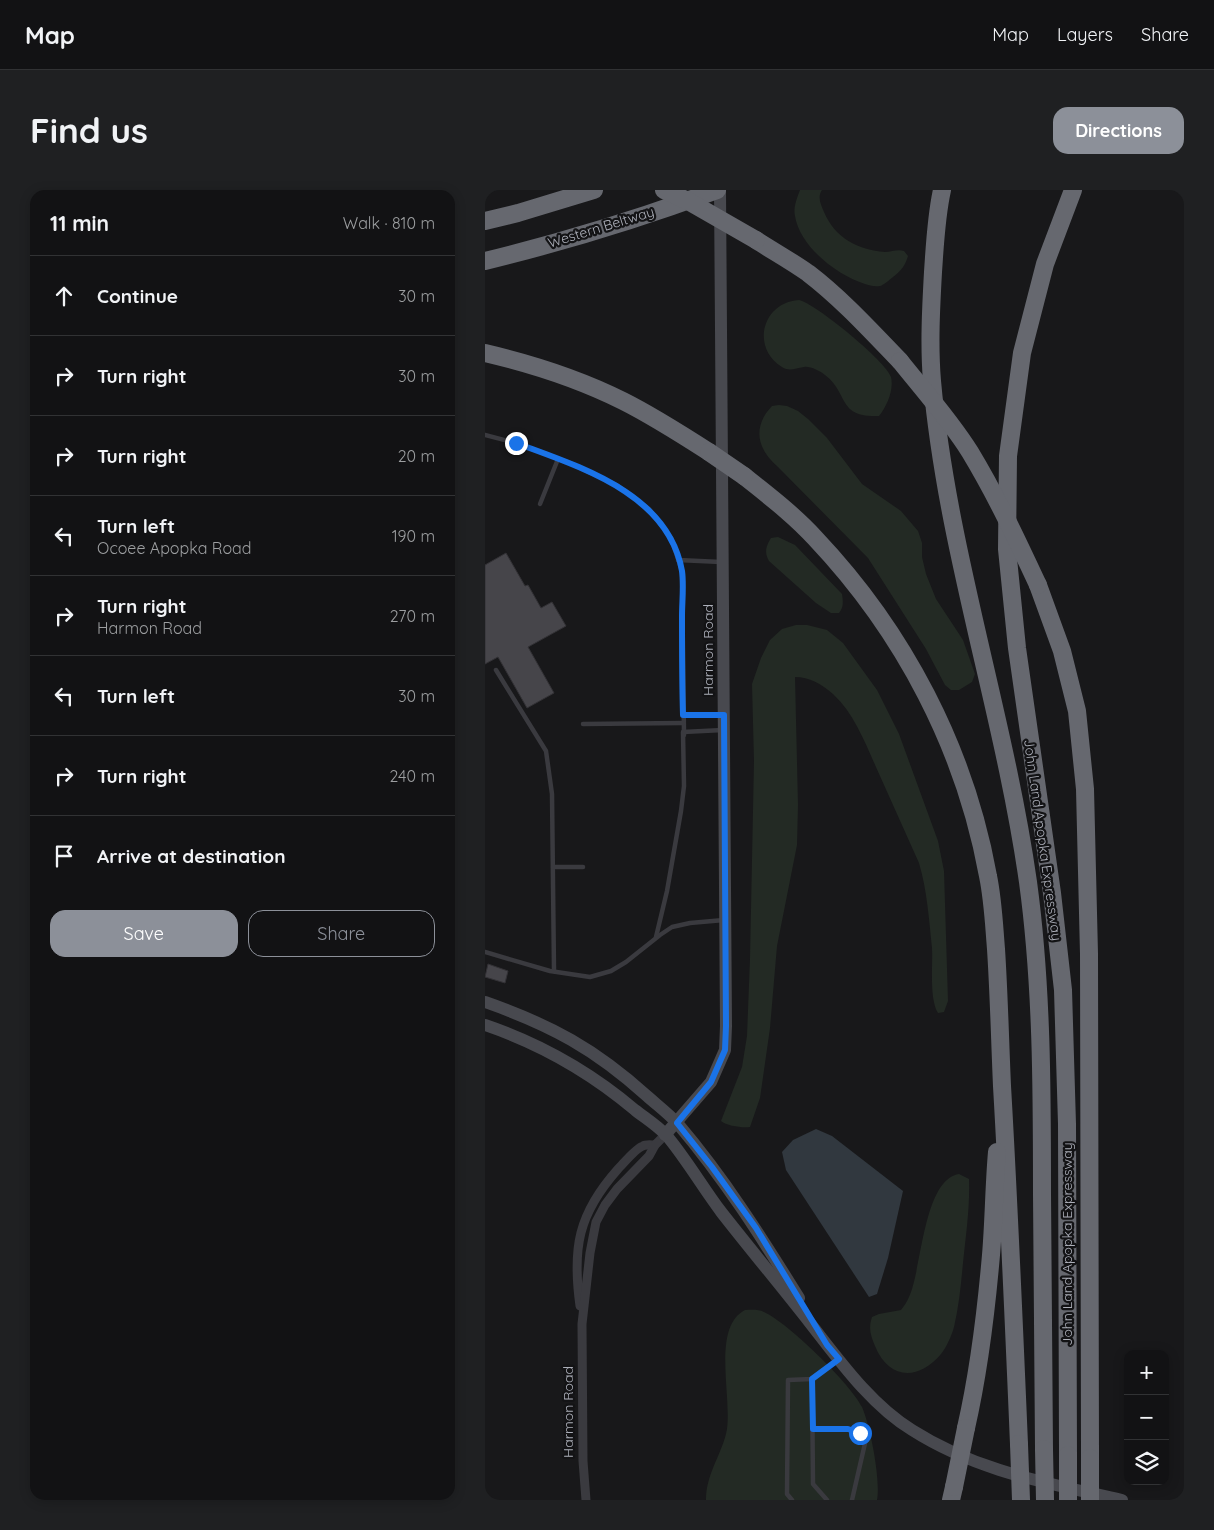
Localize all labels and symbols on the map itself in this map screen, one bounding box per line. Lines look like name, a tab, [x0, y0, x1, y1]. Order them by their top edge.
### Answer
street label: Western Beltway	[546, 202, 656, 252]
route end	[505, 432, 528, 455]
street label: Harmon Road	[699, 604, 717, 696]
street label: John Land Apopka Expressway	[1020, 738, 1066, 942]
street label: John Land Apopka Expressway	[1058, 1142, 1076, 1346]
street label: Harmon Road	[559, 1366, 577, 1458]
route start	[849, 1422, 872, 1445]

